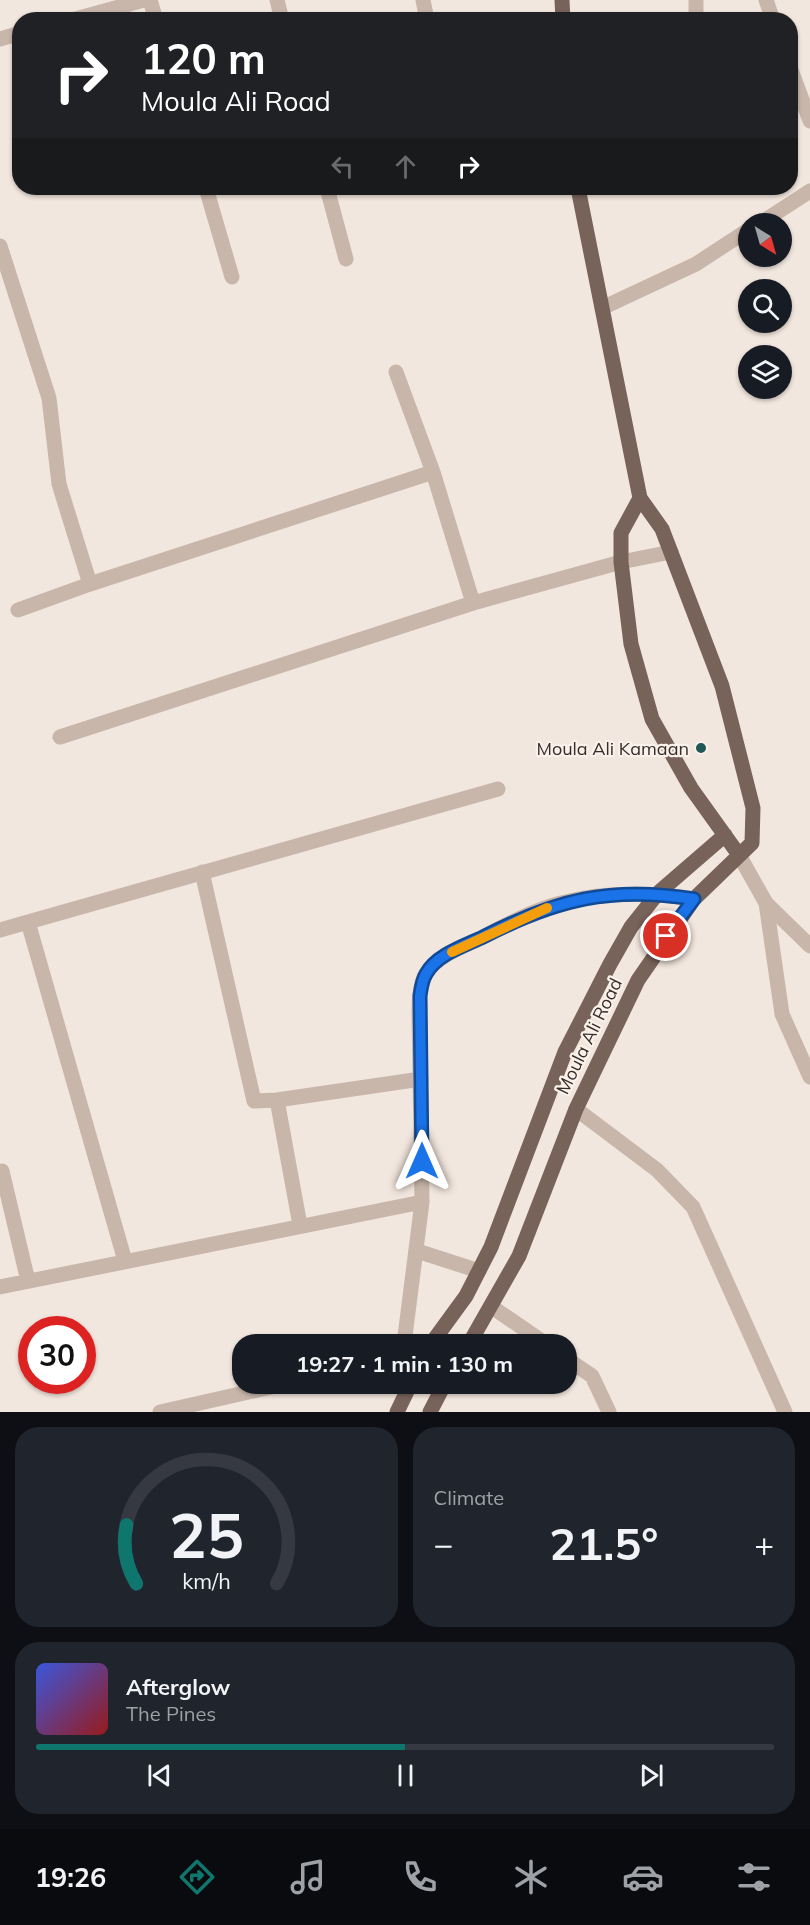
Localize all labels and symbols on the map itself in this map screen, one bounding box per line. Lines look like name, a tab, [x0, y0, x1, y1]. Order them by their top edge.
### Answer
north arrow	[738, 213, 792, 267]
place label: Moula Ali Kamaan	[536, 737, 689, 760]
marker: Moula Ali Kamaan	[694, 741, 708, 755]
pin	[640, 910, 691, 961]
street label: Moula Ali Road	[551, 974, 627, 1098]
position arrow	[390, 1129, 454, 1193]
speed limit sign: 30	[18, 1316, 96, 1394]

